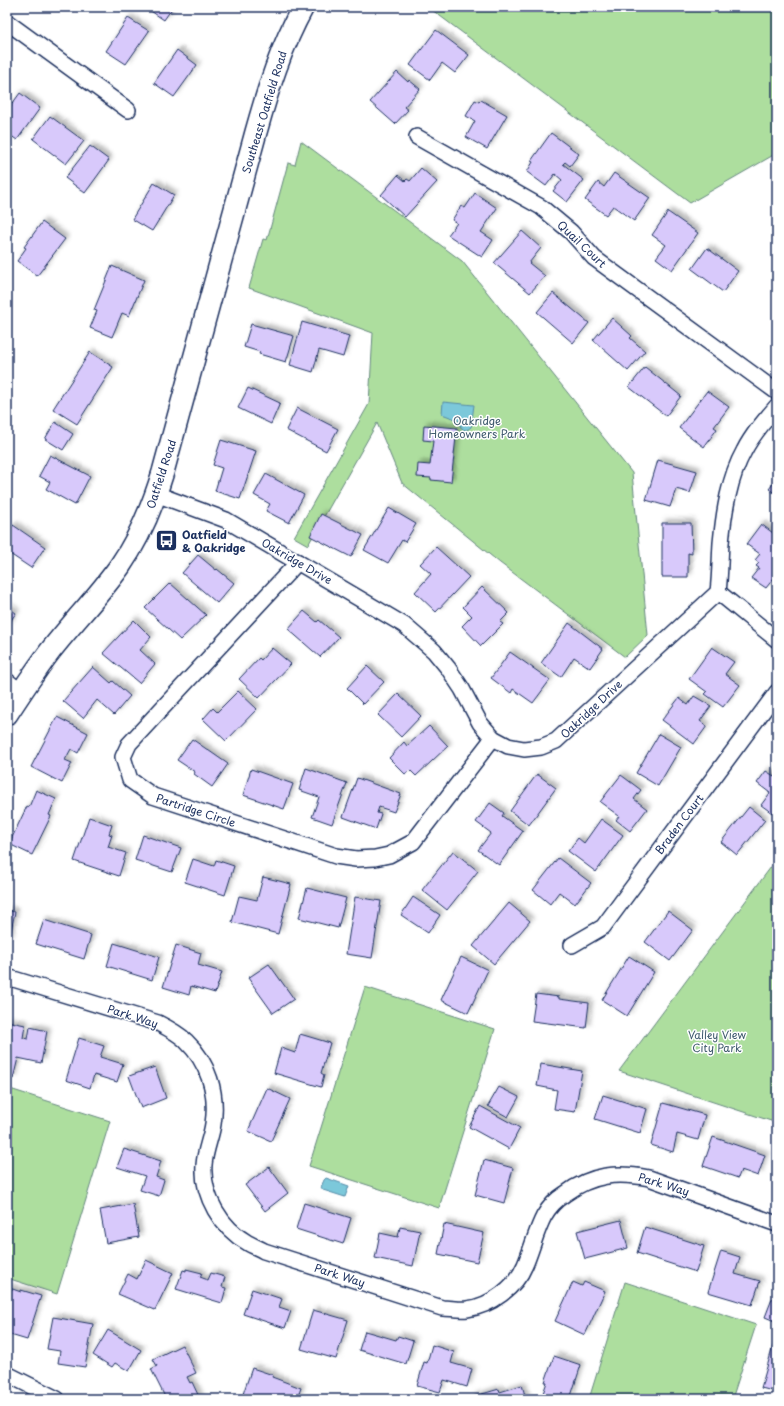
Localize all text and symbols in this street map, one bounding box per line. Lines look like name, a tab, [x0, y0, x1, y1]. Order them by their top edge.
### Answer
street label: Southeast Oatfield Road	[237, 49, 291, 175]
street label: Quail Court	[553, 217, 611, 272]
park label: Oakridge Homeowners Park	[429, 412, 526, 442]
street label: Oatfield Road	[142, 437, 180, 511]
place label: Oatfield & Oakridge	[182, 526, 246, 556]
bus stop icon: Oatfield & Oakridge	[153, 527, 179, 553]
street label: Oakridge Drive	[258, 534, 336, 588]
street label: Oakridge Drive	[556, 676, 626, 742]
street label: Partridge Circle	[154, 789, 238, 831]
street label: Braden Court	[651, 790, 708, 858]
street label: Park Way	[105, 1000, 161, 1032]
park label: Valley View City Park	[688, 1026, 747, 1056]
street label: Park Way	[636, 1168, 692, 1200]
street label: Park Way	[312, 1259, 368, 1291]

